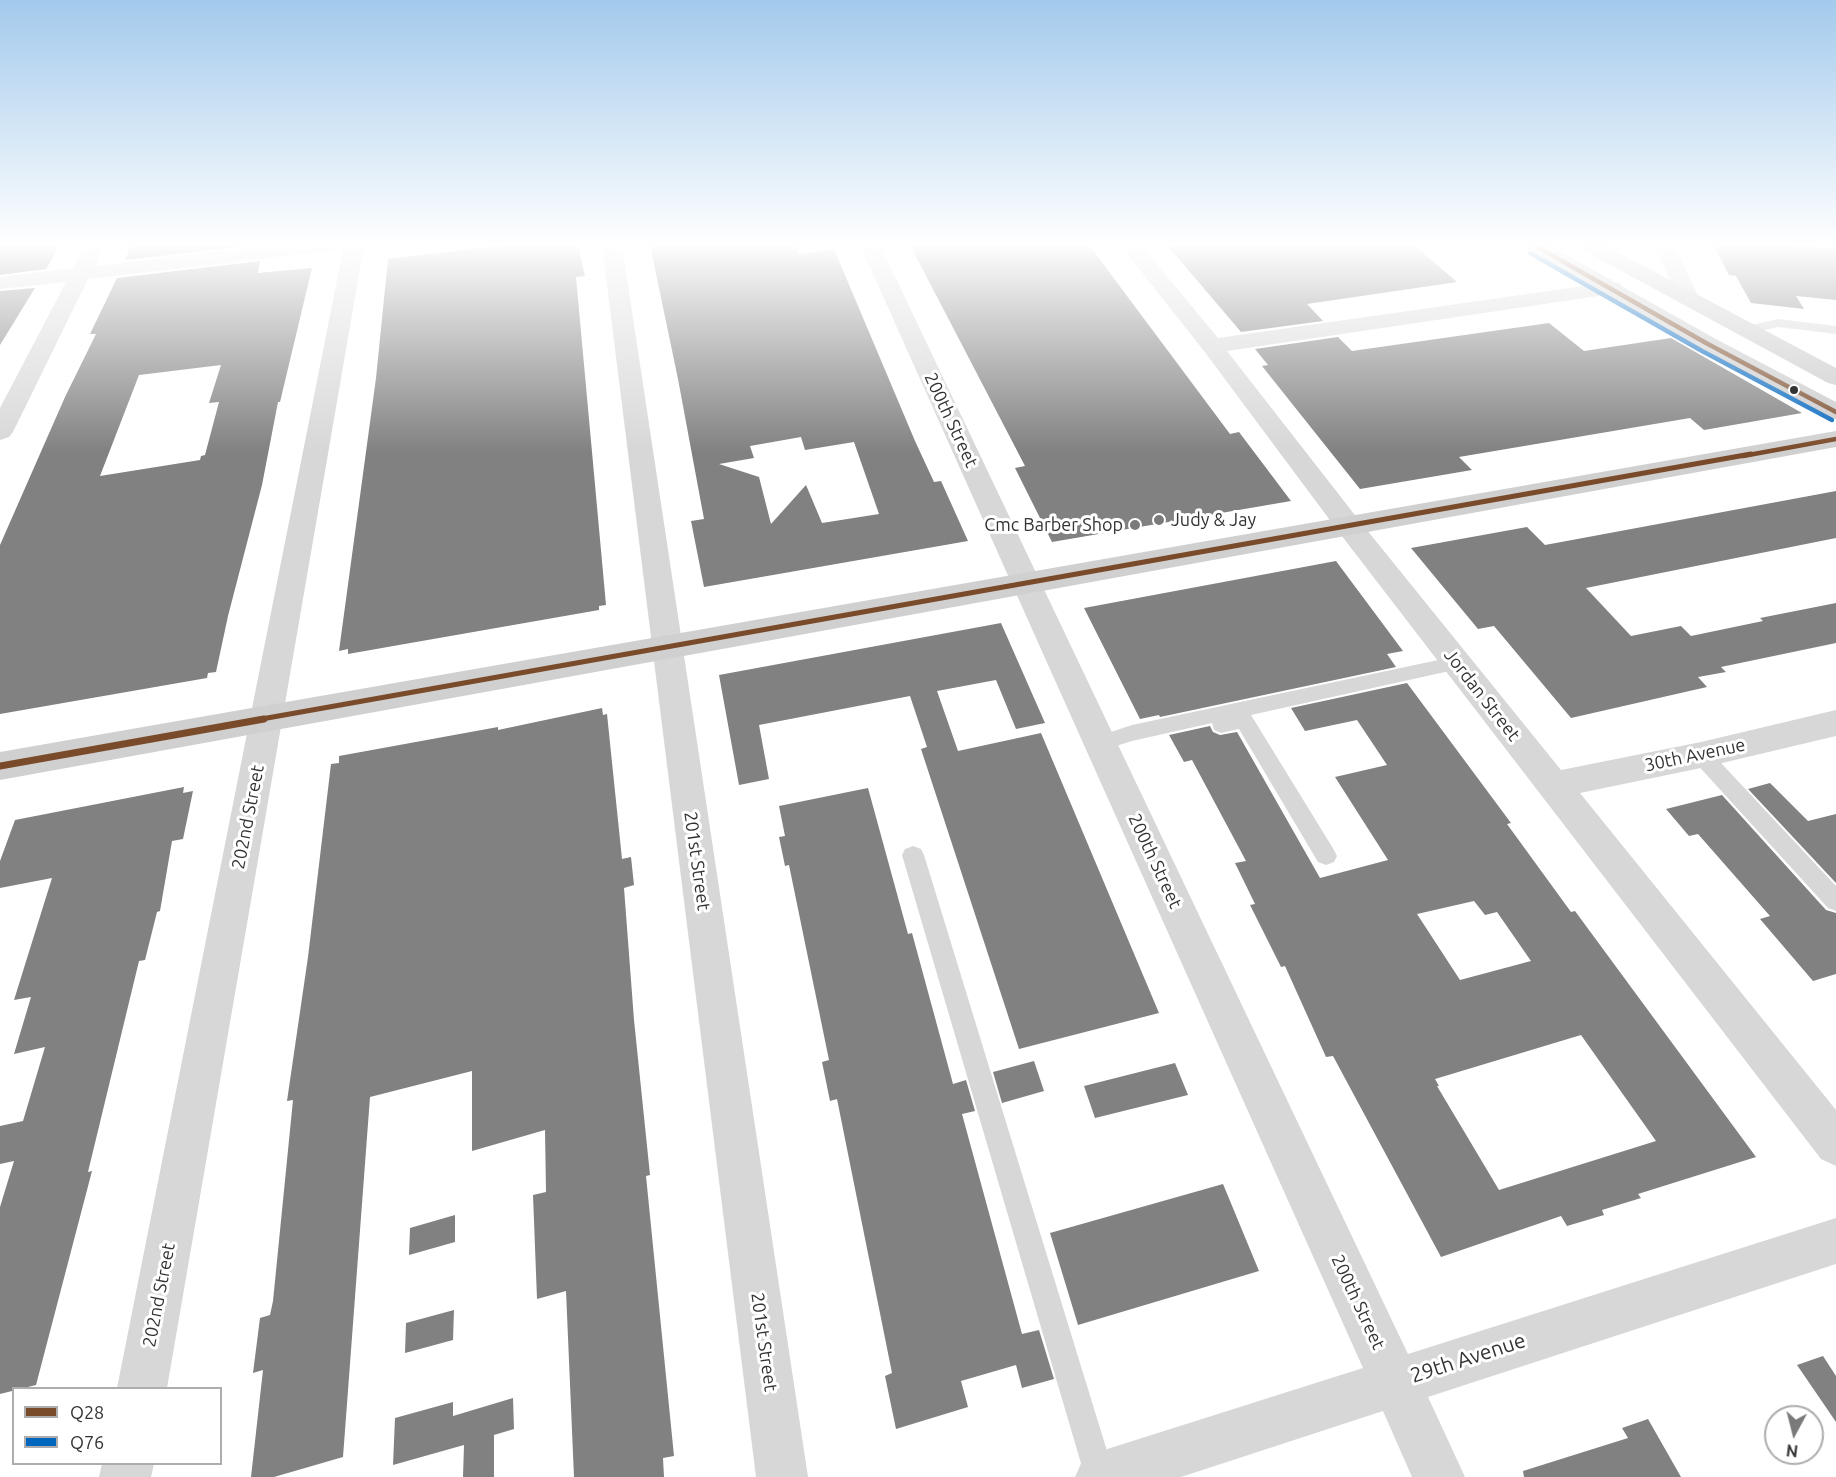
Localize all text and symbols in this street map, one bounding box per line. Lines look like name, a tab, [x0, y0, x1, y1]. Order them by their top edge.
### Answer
street label: 200th Street	[920, 369, 982, 471]
unlabelled marker	[1788, 384, 1800, 396]
place label: Judy & Jay	[1171, 509, 1256, 531]
marker: Judy & Jay	[1152, 513, 1166, 527]
place label: Cmc Barber Shop	[984, 514, 1123, 536]
marker: Cmc Barber Shop	[1128, 518, 1142, 532]
street label: Jordan Street	[1439, 645, 1525, 745]
street label: 30th Avenue	[1643, 734, 1747, 776]
street label: 202nd Street	[227, 763, 269, 871]
street label: 201st Street	[679, 810, 715, 912]
street label: 200th Street	[1124, 810, 1186, 912]
street label: 202nd Street	[138, 1241, 180, 1349]
street label: 200th Street	[1327, 1251, 1389, 1353]
street label: 201st Street	[746, 1291, 782, 1393]
street label: 29th Avenue	[1407, 1328, 1529, 1388]
legend	[12, 1387, 222, 1465]
text: Q28	[70, 1402, 104, 1422]
north arrow	[1764, 1405, 1824, 1465]
text: Q76	[70, 1432, 104, 1452]
text: N	[1785, 1441, 1799, 1461]

